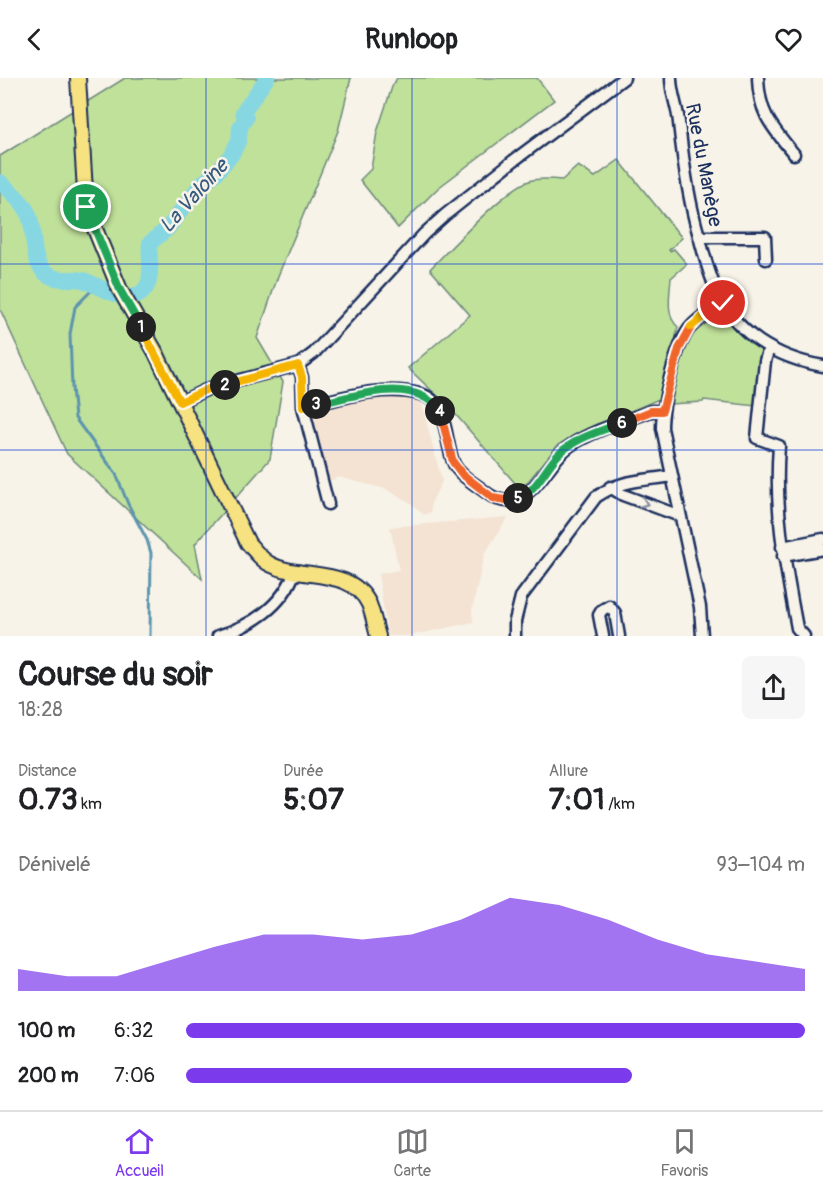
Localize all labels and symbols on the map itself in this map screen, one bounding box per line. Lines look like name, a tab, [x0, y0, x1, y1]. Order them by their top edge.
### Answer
street label: Rue du Manège	[680, 101, 728, 229]
water label: La Valoine	[154, 151, 236, 239]
pin	[60, 181, 111, 232]
pin	[697, 277, 748, 328]
pin: 1	[126, 312, 156, 342]
pin: 2	[210, 370, 240, 400]
pin: 3	[301, 389, 331, 419]
pin: 4	[425, 396, 455, 426]
pin: 6	[607, 408, 637, 438]
pin: 5	[503, 483, 533, 513]
one-way arrow	[638, 496, 649, 508]

